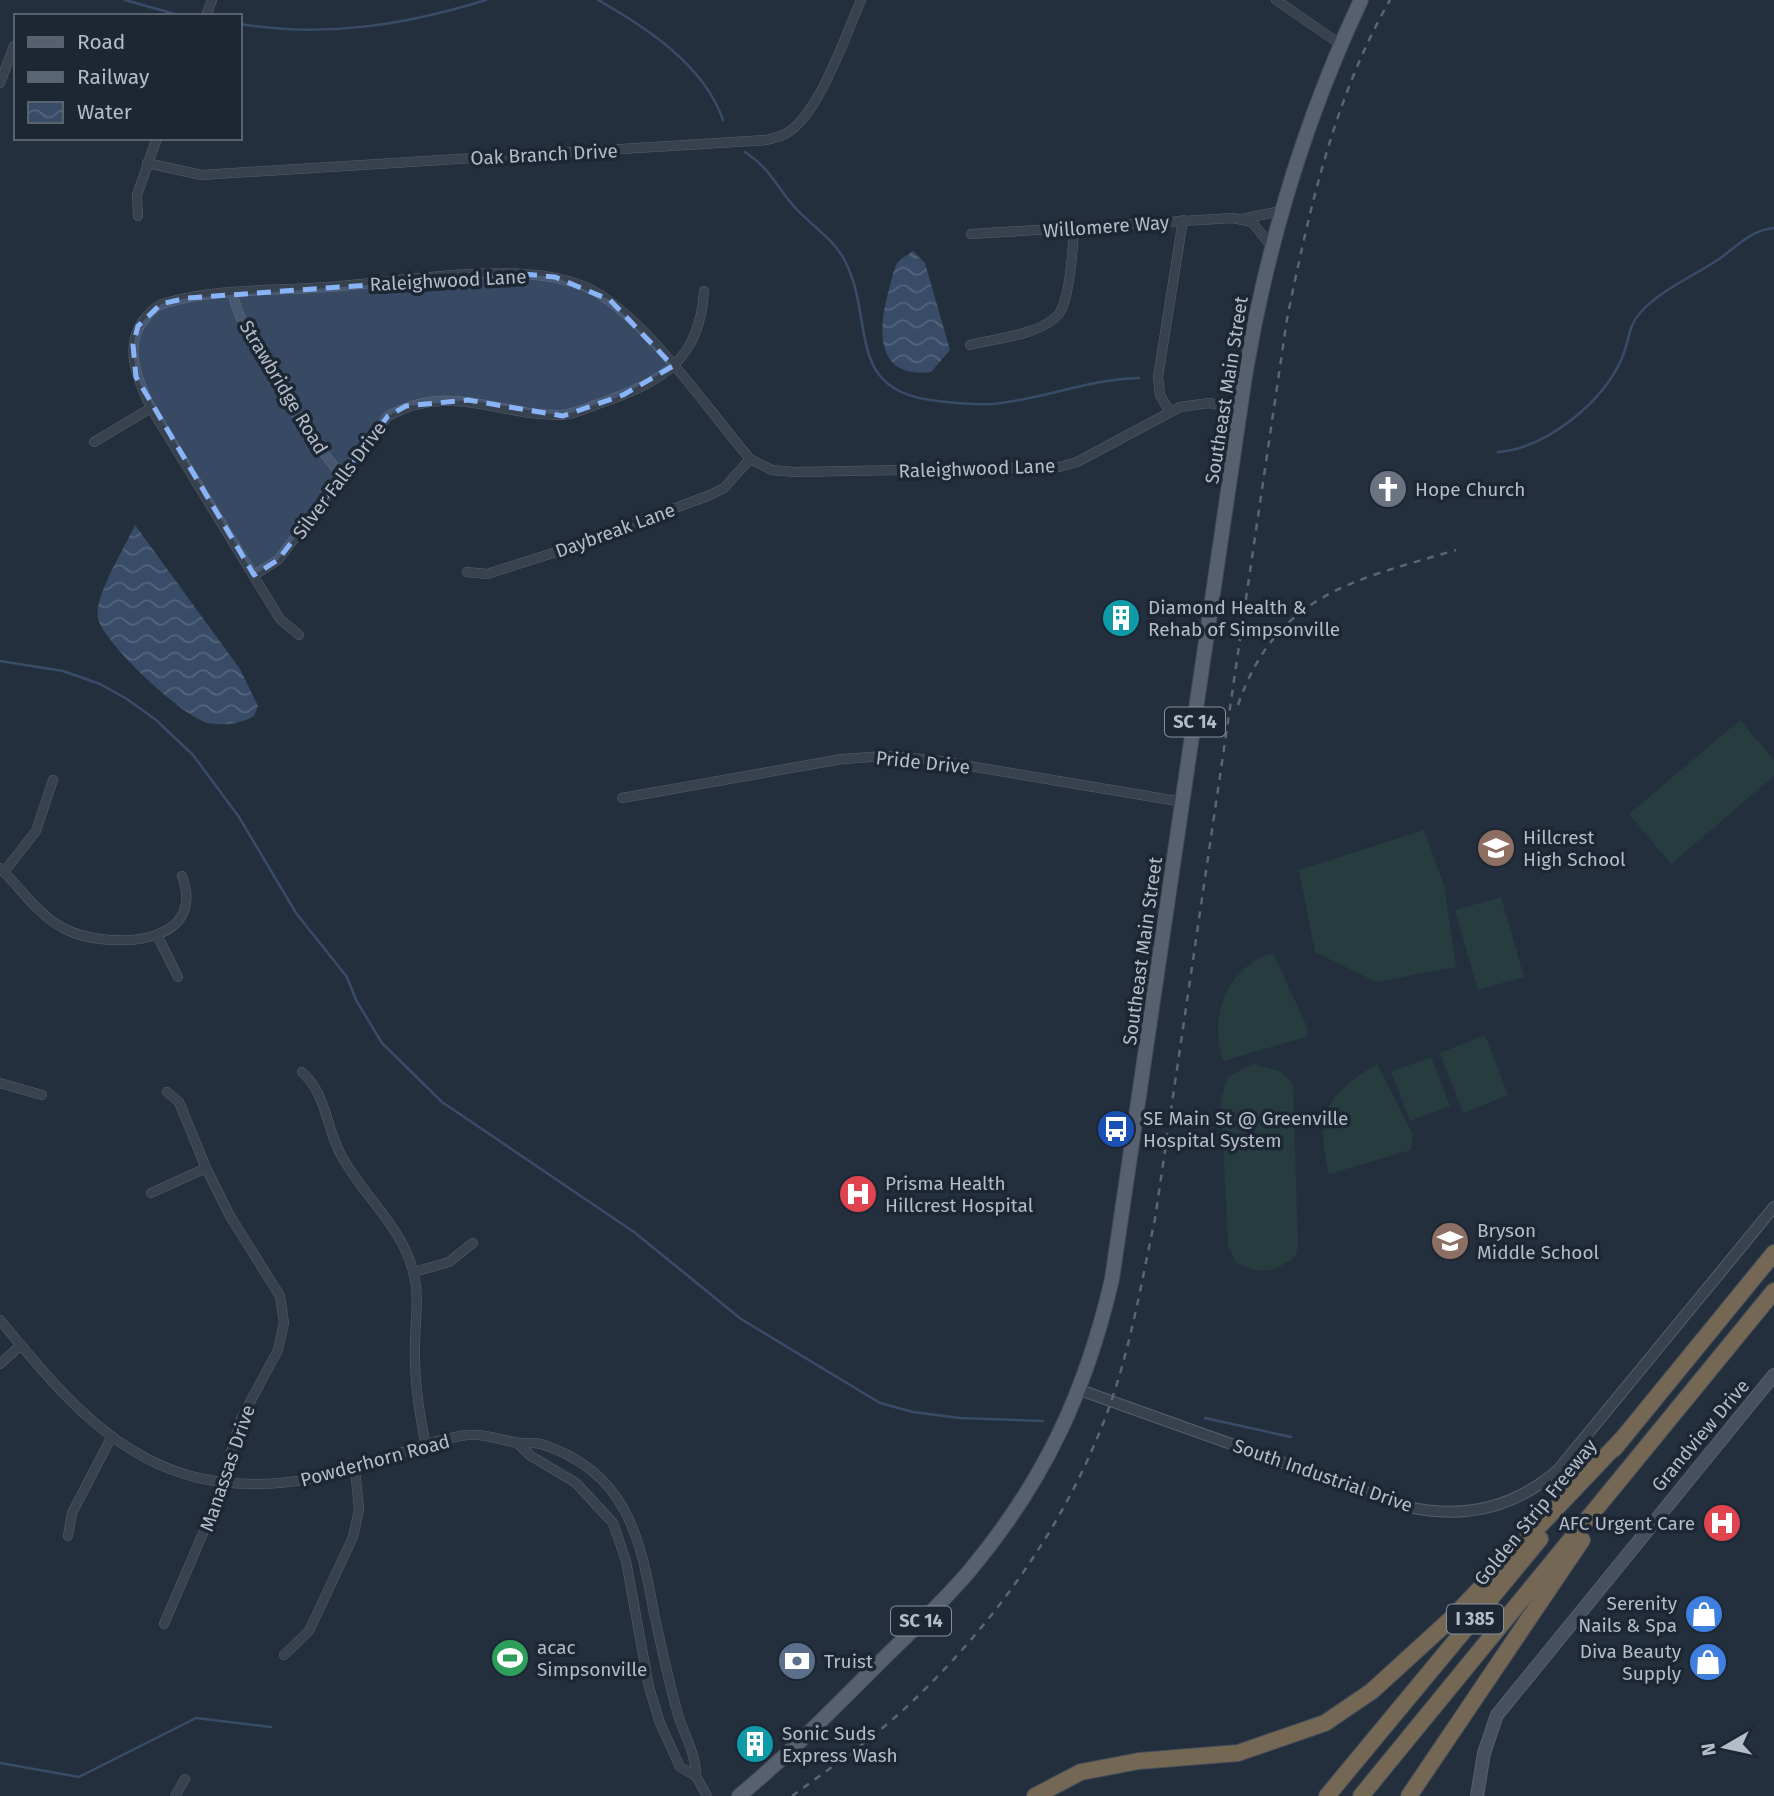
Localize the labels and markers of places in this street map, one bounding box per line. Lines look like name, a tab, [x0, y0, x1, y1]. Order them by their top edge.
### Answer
church icon: Hope Church	[1367, 468, 1409, 510]
place label: Hope Church	[1415, 478, 1525, 501]
place label: Diamond Health & Rehab of Simpsonville	[1148, 596, 1340, 641]
building icon: Diamond Health & Rehab of Simpsonville	[1100, 597, 1142, 639]
place label: Hillcrest High School	[1523, 826, 1626, 871]
school or university icon: Hillcrest High School	[1475, 827, 1517, 869]
place label: SE Main St @ Greenville Hospital System	[1143, 1107, 1348, 1152]
bus stop icon: SE Main St @ Greenville Hospital System	[1095, 1108, 1137, 1150]
place label: Prisma Health Hillcrest Hospital	[885, 1172, 1034, 1217]
hospital icon: Prisma Health Hillcrest Hospital	[837, 1173, 879, 1215]
place label: Bryson Middle School	[1477, 1219, 1599, 1264]
school or university icon: Bryson Middle School	[1429, 1220, 1471, 1262]
hospital icon: AFC Urgent Care	[1701, 1502, 1743, 1544]
place label: AFC Urgent Care	[1559, 1512, 1695, 1535]
place label: Serenity Nails & Spa	[1578, 1592, 1678, 1637]
shop icon: Serenity Nails & Spa	[1683, 1593, 1725, 1635]
place label: acac Simpsonville	[537, 1636, 647, 1681]
sports icon: acac Simpsonville	[489, 1637, 531, 1679]
bank icon: Truist	[776, 1640, 818, 1682]
place label: Diva Beauty Supply	[1580, 1640, 1682, 1685]
shop icon: Diva Beauty Supply	[1687, 1641, 1729, 1683]
place label: Truist	[824, 1650, 873, 1673]
place label: Sonic Suds Express Wash	[782, 1722, 898, 1767]
building icon: Sonic Suds Express Wash	[734, 1723, 776, 1765]

